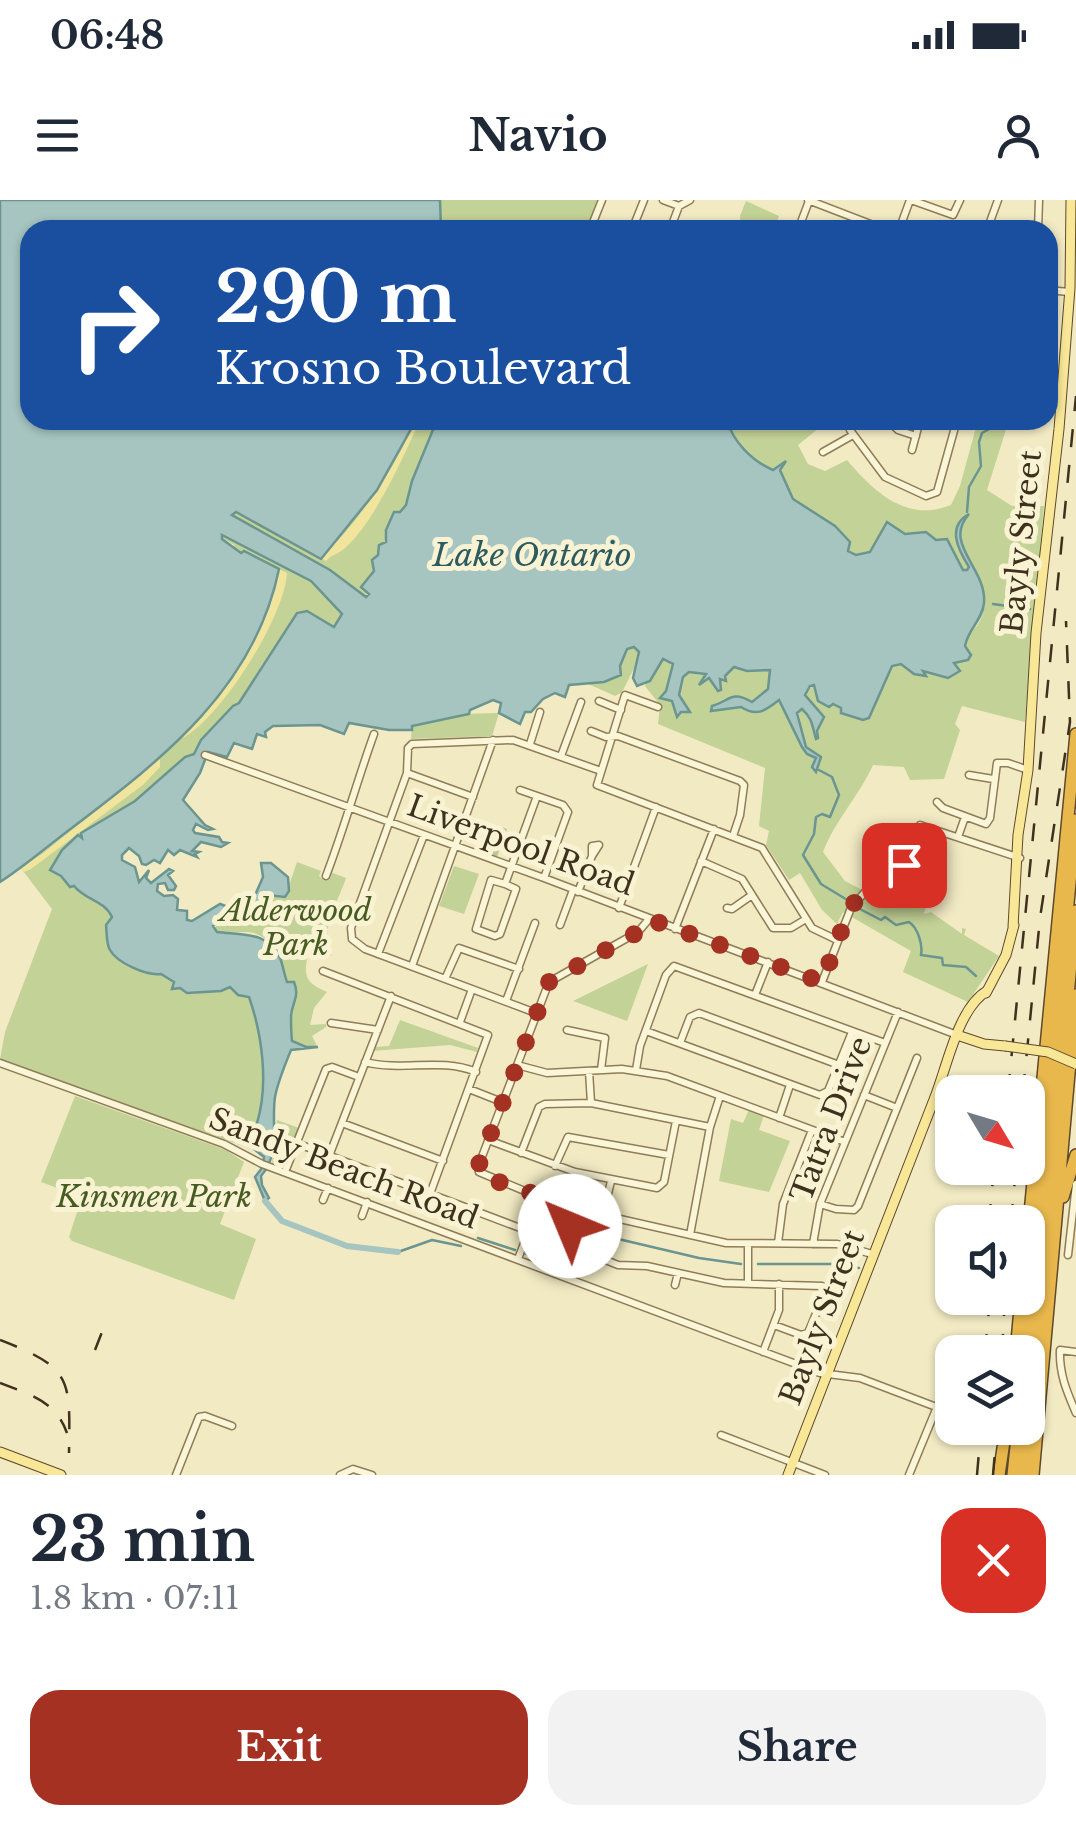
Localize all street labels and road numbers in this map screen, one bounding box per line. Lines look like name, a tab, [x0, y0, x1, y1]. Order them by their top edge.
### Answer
street label: Bayly Street	[993, 448, 1049, 636]
street label: Liverpool Road	[402, 787, 640, 903]
street label: Tatra Drive	[783, 1031, 879, 1207]
street label: Sandy Beach Road	[204, 1100, 484, 1236]
street label: Bayly Street	[772, 1224, 873, 1410]

